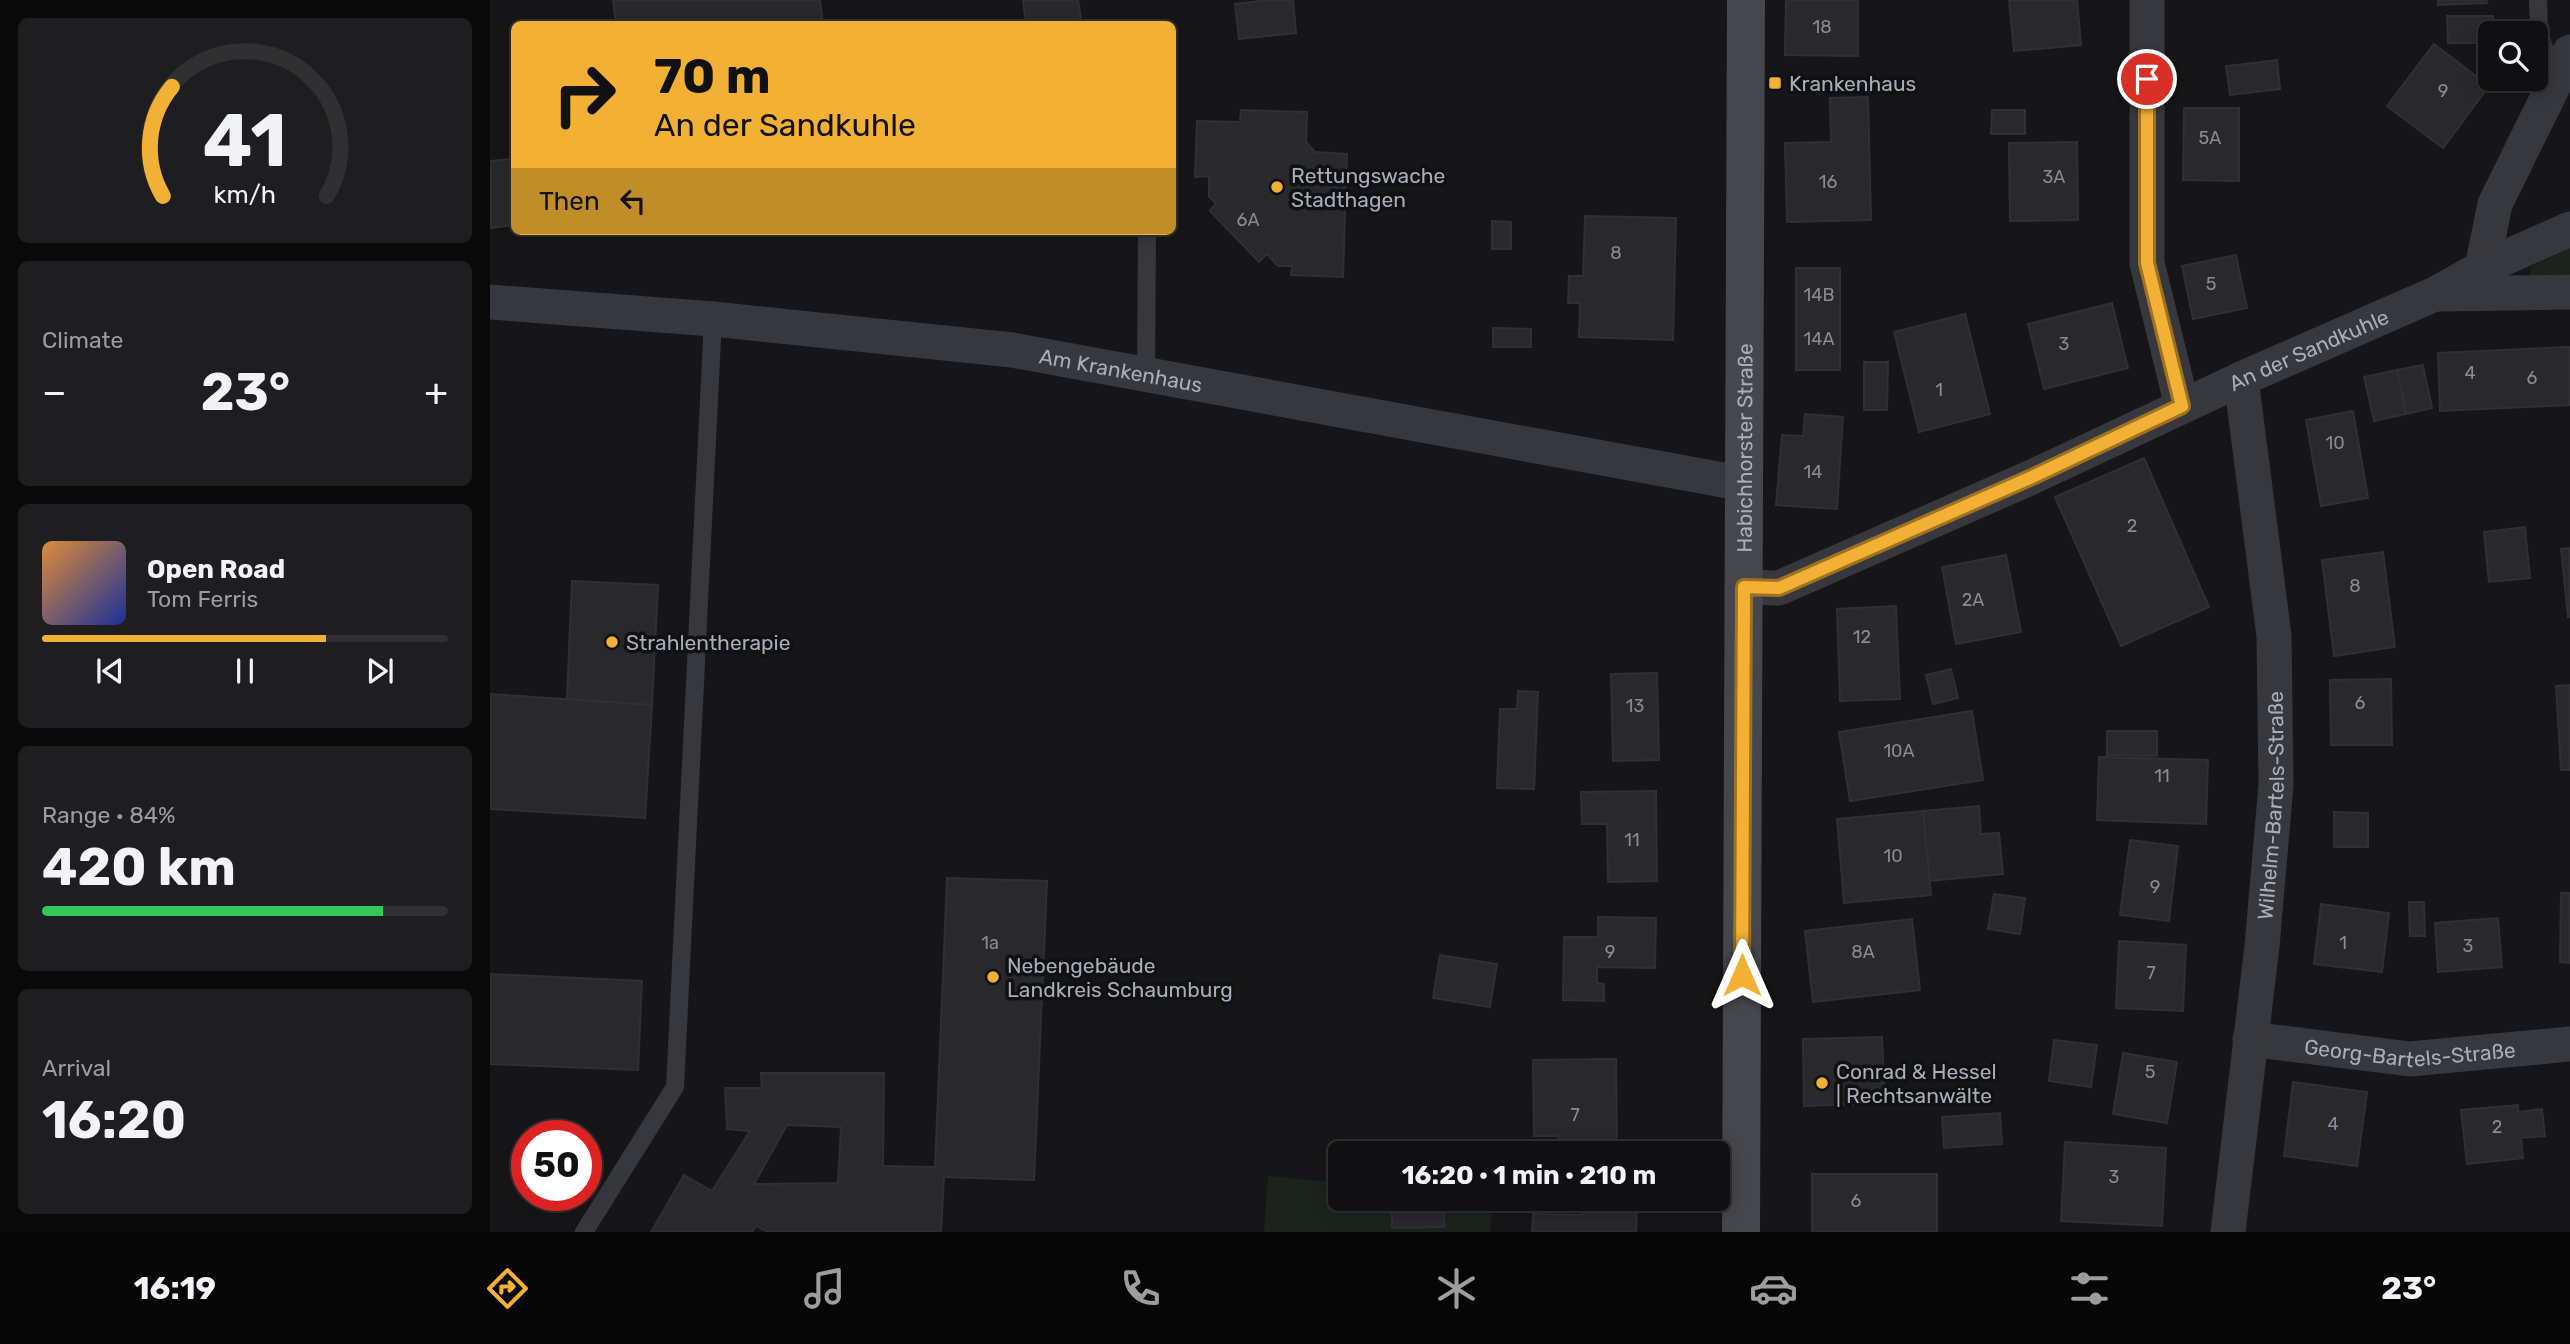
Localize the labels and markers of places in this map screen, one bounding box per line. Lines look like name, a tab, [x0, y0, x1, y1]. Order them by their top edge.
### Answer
pin	[2117, 49, 2177, 109]
place label: Krankenhaus	[1789, 71, 1916, 96]
marker: Krankenhaus	[1767, 75, 1783, 91]
place label: Rettungswache Stadthagen	[1291, 163, 1445, 212]
marker: Rettungswache Stadthagen	[1269, 179, 1285, 195]
place label: Strahlentherapie	[626, 630, 790, 655]
marker: Strahlentherapie	[604, 634, 620, 650]
place label: Nebengebäude Landkreis Schaumburg	[1007, 953, 1233, 1002]
marker: Nebengebäude Landkreis Schaumburg	[985, 969, 1001, 985]
place label: Conrad & Hessel | Rechtsanwälte	[1836, 1059, 1997, 1108]
marker: Conrad & Hessel | Rechtsanwälte	[1814, 1075, 1830, 1091]

